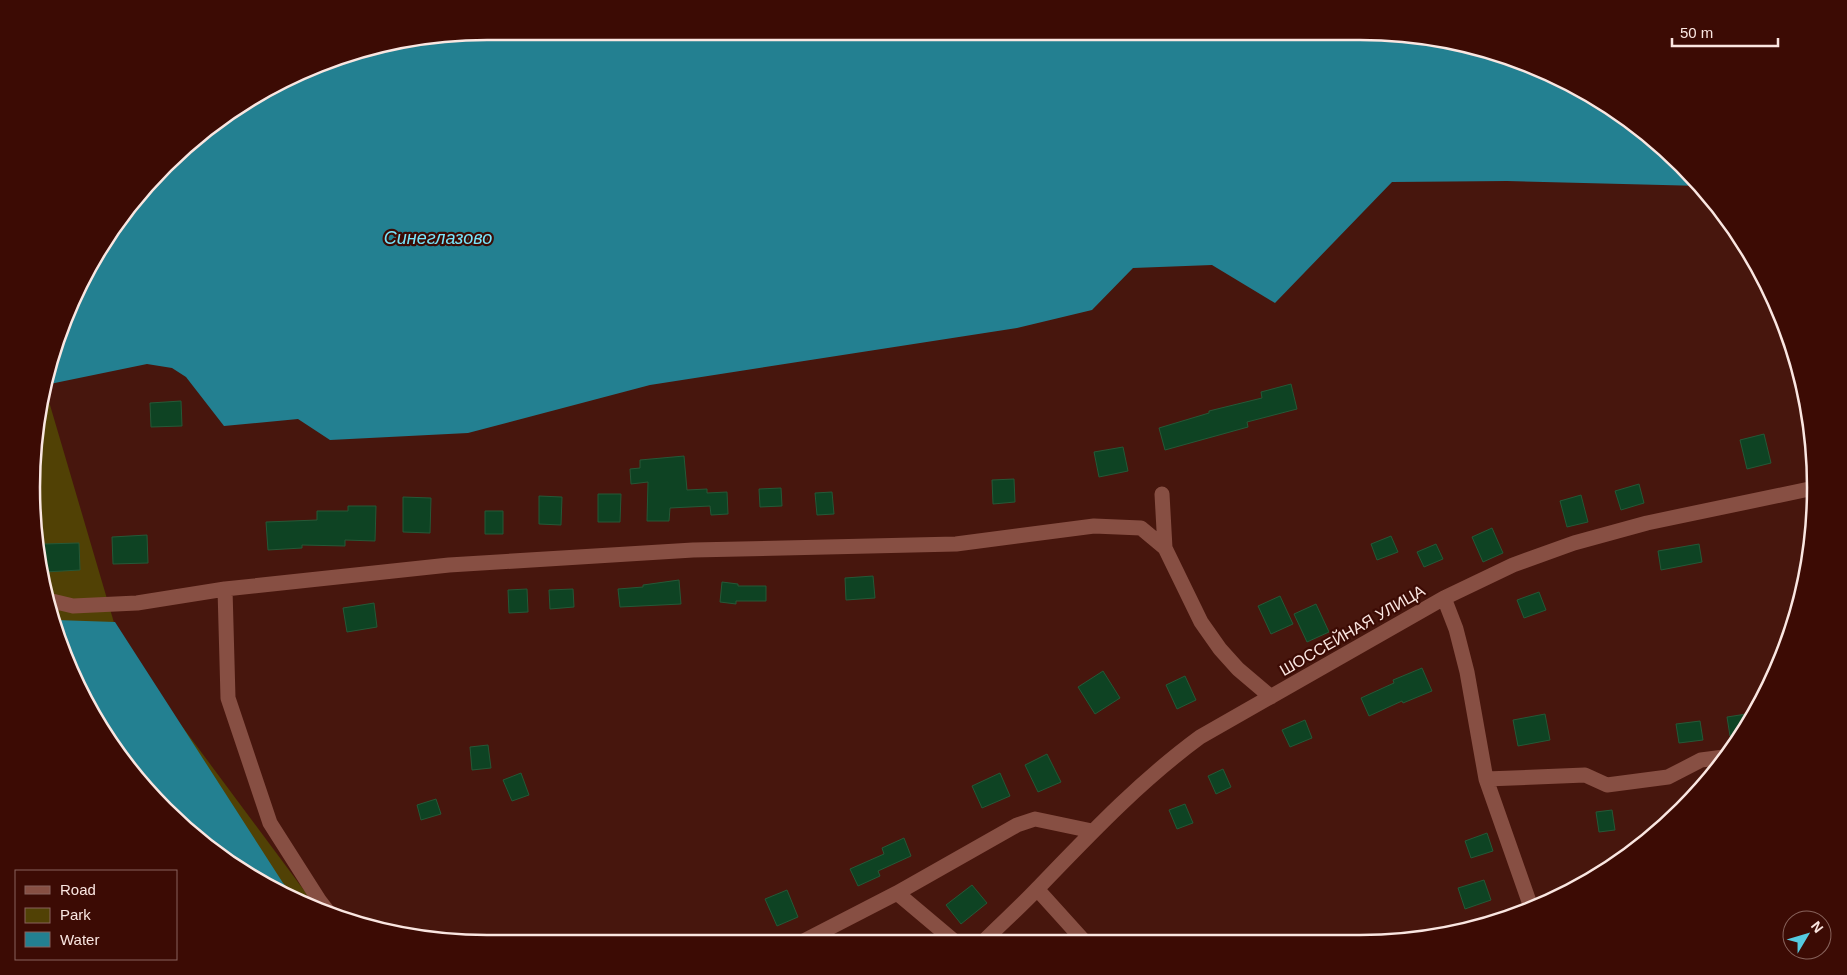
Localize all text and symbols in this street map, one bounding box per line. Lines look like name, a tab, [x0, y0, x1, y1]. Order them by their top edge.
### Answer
scale bar	[1672, 15, 1778, 47]
text: 50 m	[1680, 24, 1713, 41]
water label: Синеглазово	[384, 228, 492, 248]
street label: ШОССЕЙНАЯ УЛИЦА	[1276, 581, 1428, 679]
legend	[15, 870, 178, 960]
text: Road	[60, 881, 96, 898]
text: Park	[60, 906, 91, 923]
north arrow	[1782, 910, 1832, 960]
text: N	[1808, 918, 1827, 936]
text: Water	[60, 931, 99, 948]

